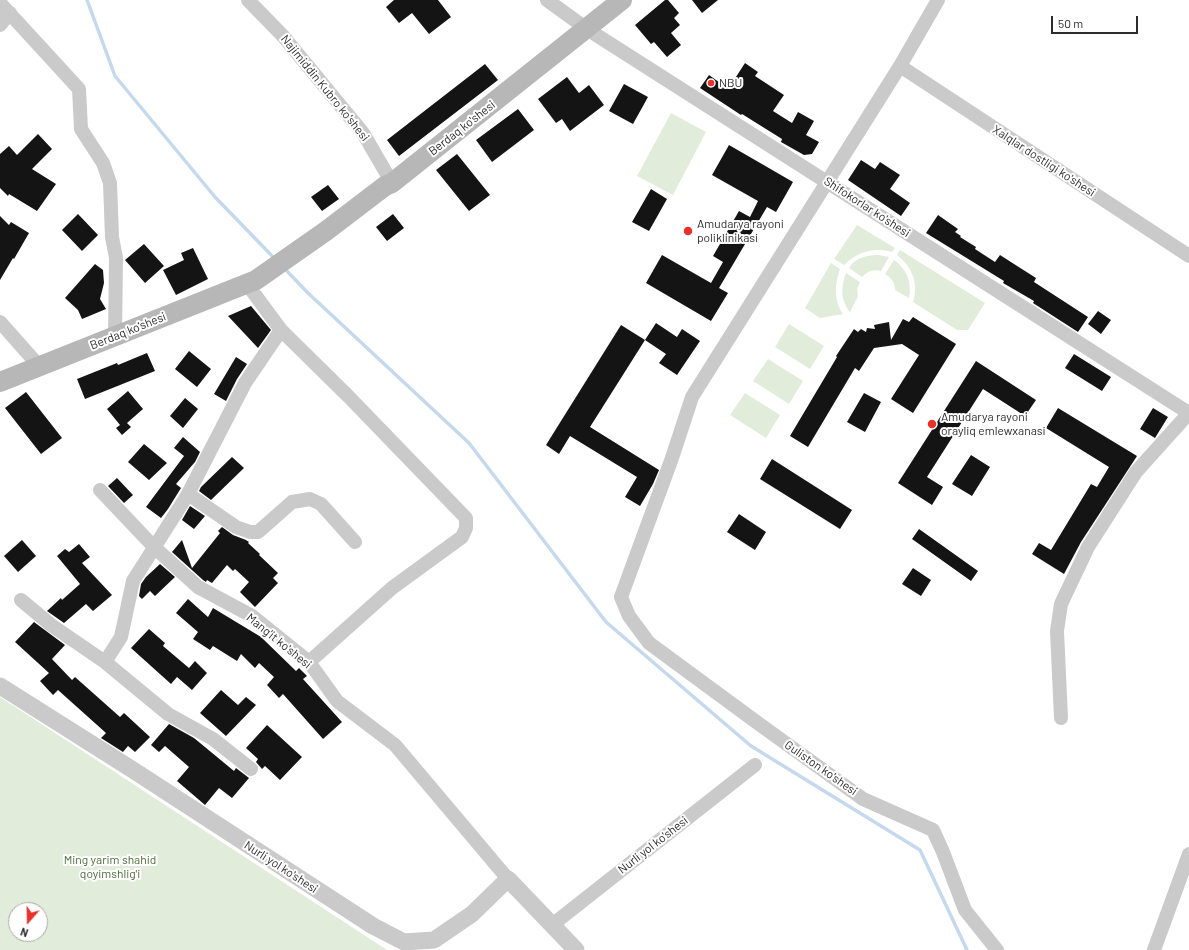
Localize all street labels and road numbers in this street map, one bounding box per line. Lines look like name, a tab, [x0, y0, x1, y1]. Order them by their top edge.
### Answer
street label: Najimiddin Kubro ko'shesi	[278, 32, 372, 144]
street label: Berdaq ko'shesi	[426, 97, 498, 159]
street label: Xalqlar dostligi ko'shesi	[990, 122, 1098, 200]
street label: Shifokorlar ko'shesi	[821, 174, 913, 240]
street label: Berdaq ko'shesi	[88, 309, 168, 353]
street label: Mang'it ko'shesi	[244, 610, 314, 672]
street label: Guliston ko'shesi	[782, 738, 860, 798]
street label: Nurli yol ko'shesi	[615, 813, 691, 877]
street label: Nurli yol ko'shesi	[241, 838, 321, 896]

